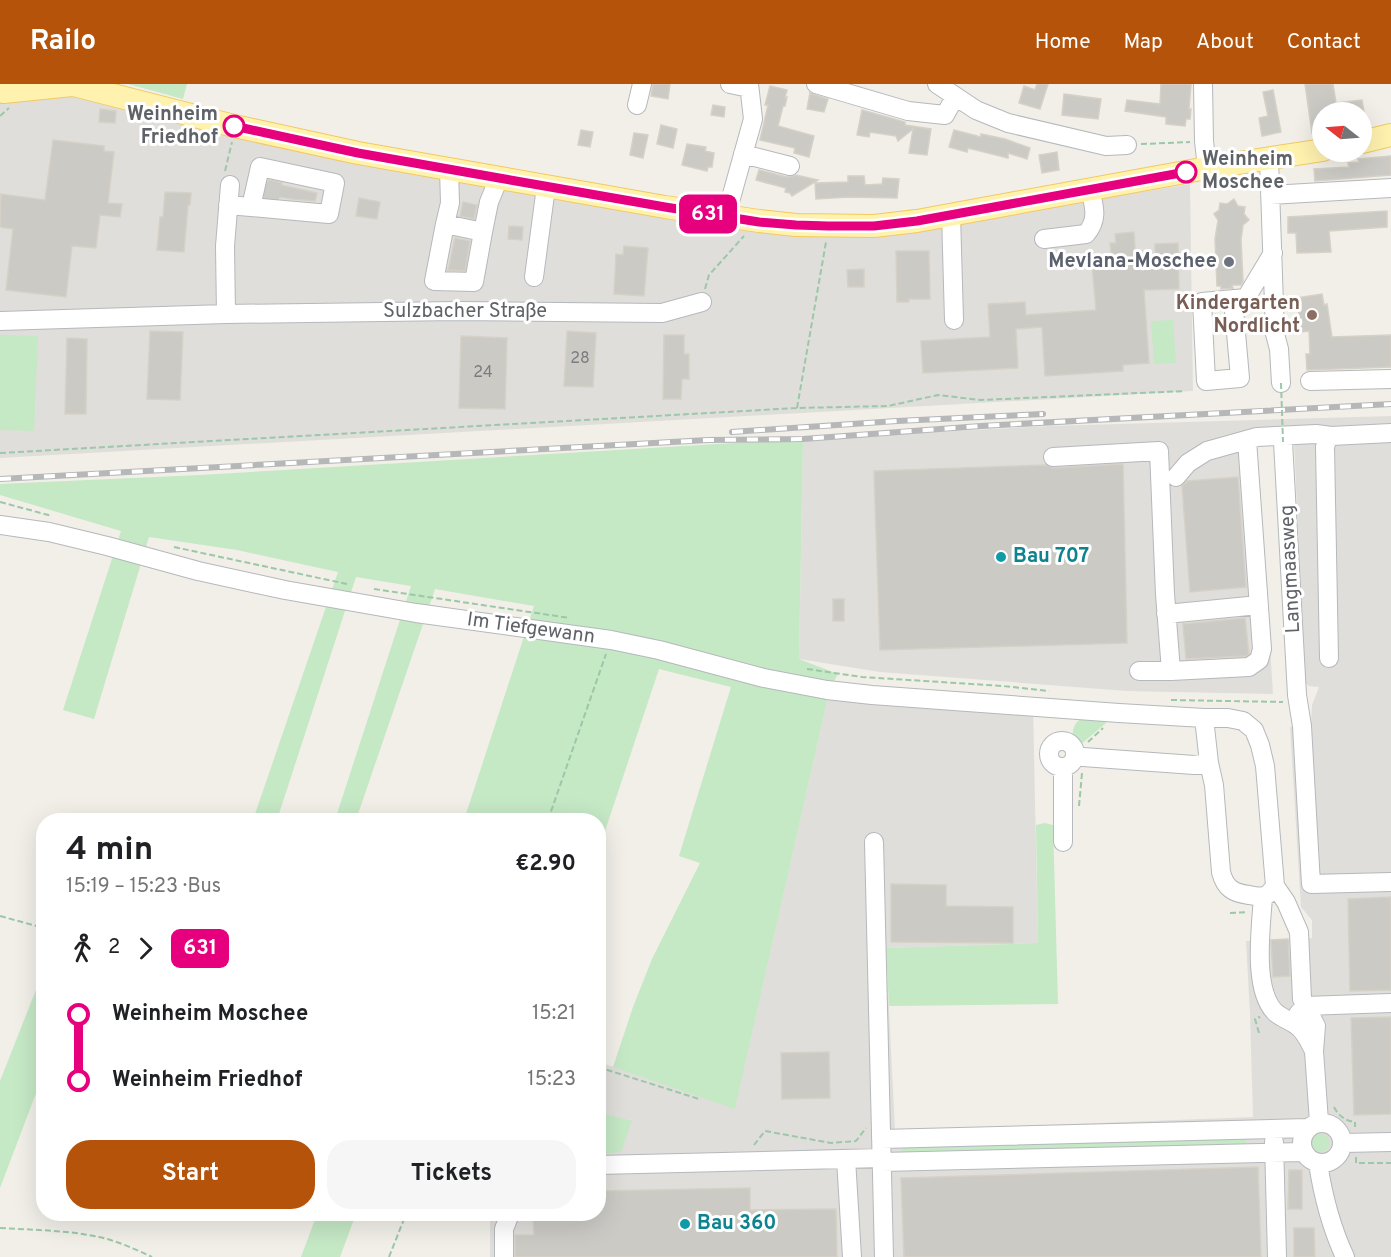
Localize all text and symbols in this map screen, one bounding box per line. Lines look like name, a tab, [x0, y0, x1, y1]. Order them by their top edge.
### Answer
text: Railo	[30, 24, 96, 60]
text: Home	[1035, 29, 1091, 56]
text: Map	[1124, 29, 1163, 56]
text: About	[1196, 29, 1254, 56]
text: Contact	[1287, 29, 1361, 56]
place label: Weinheim Friedhof	[127, 102, 218, 151]
north arrow	[1312, 102, 1372, 162]
map controls	[1312, 102, 1372, 162]
marker: Weinheim Friedhof	[223, 115, 245, 137]
place label: Weinheim Moschee	[1202, 147, 1293, 196]
marker: Weinheim Moschee	[1175, 161, 1197, 183]
line badge: 631	[674, 194, 742, 234]
text: 631	[691, 201, 725, 228]
place label: Mevlana-Moschee	[1048, 249, 1217, 275]
marker: Mevlana-Moschee	[1222, 255, 1236, 269]
place label: Kindergarten Nordlicht	[1176, 291, 1300, 340]
street label: Sulzbacher Straße	[383, 299, 547, 325]
marker: Kindergarten Nordlicht	[1305, 308, 1319, 322]
house number: 28	[570, 349, 590, 369]
house number: 24	[473, 363, 493, 383]
street label: Langmaasweg	[1275, 504, 1307, 634]
place label: Bau 707	[1013, 544, 1089, 570]
marker: Bau 707	[994, 550, 1008, 564]
street label: Im Tiefgewann	[465, 607, 597, 651]
text: 4 min	[66, 830, 153, 872]
text: €2.90	[515, 851, 576, 878]
text: 15:19 – 15:23 · Bus	[66, 874, 221, 900]
icon: walk	[66, 932, 99, 965]
icon: forward	[129, 932, 162, 965]
text: 2	[108, 935, 120, 961]
text: 631	[183, 935, 217, 962]
text: Weinheim Moschee	[112, 1001, 308, 1028]
text: 15:21	[532, 1001, 576, 1027]
text: Weinheim Friedhof	[112, 1067, 302, 1094]
text: 15:23	[527, 1067, 576, 1093]
button: Start	[66, 1140, 315, 1209]
button: Tickets	[327, 1140, 576, 1209]
place label: Bau 360	[697, 1211, 776, 1237]
marker: Bau 360	[678, 1217, 692, 1231]

